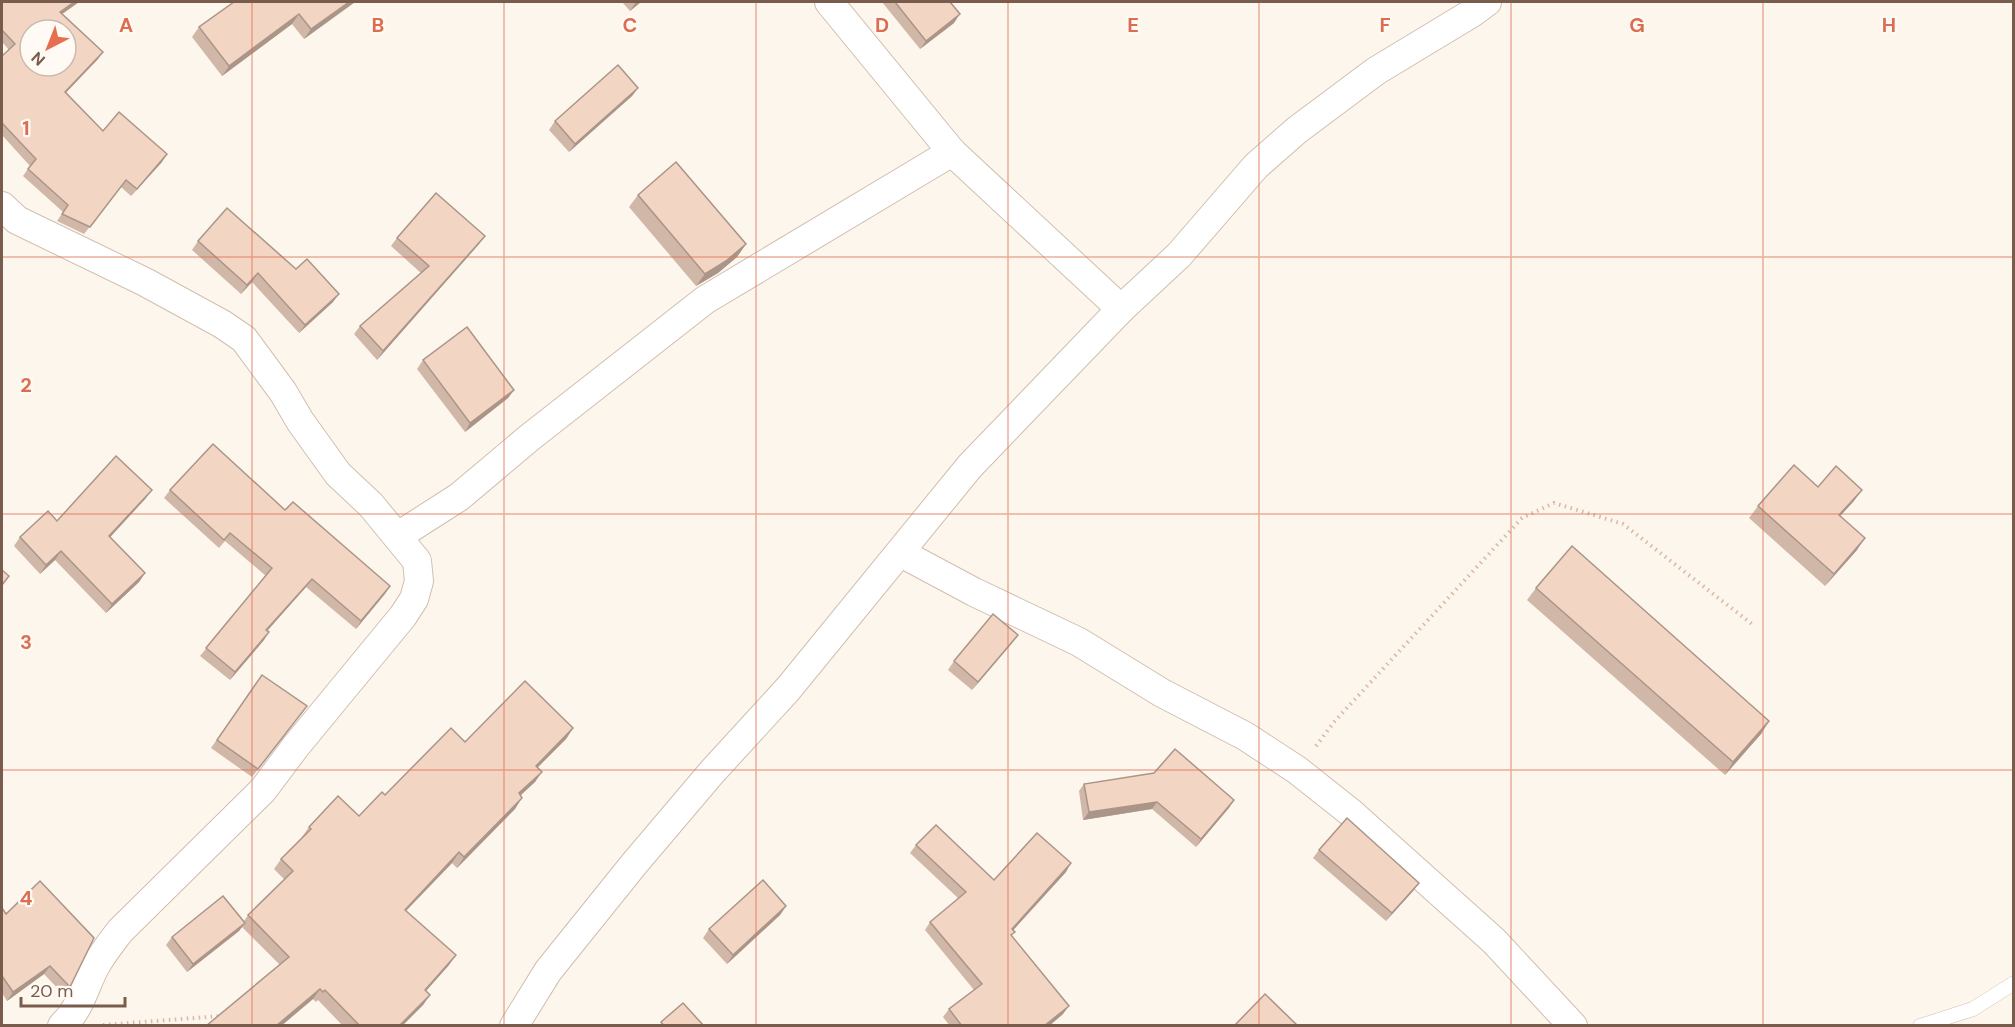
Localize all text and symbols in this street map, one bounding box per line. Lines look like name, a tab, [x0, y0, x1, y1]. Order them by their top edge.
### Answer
text: A	[119, 12, 133, 38]
text: B	[372, 12, 384, 38]
text: C	[623, 12, 637, 38]
text: D	[875, 12, 889, 38]
text: E	[1127, 12, 1139, 38]
text: F	[1379, 12, 1391, 38]
text: G	[1629, 12, 1645, 38]
text: H	[1882, 12, 1896, 38]
north arrow	[18, 18, 78, 78]
text: N	[27, 47, 50, 70]
text: 1	[22, 115, 30, 141]
text: 2	[20, 372, 32, 398]
text: 3	[20, 629, 32, 655]
text: 4	[20, 885, 33, 911]
scale bar	[21, 970, 124, 1008]
text: 20 m	[30, 979, 73, 1003]

